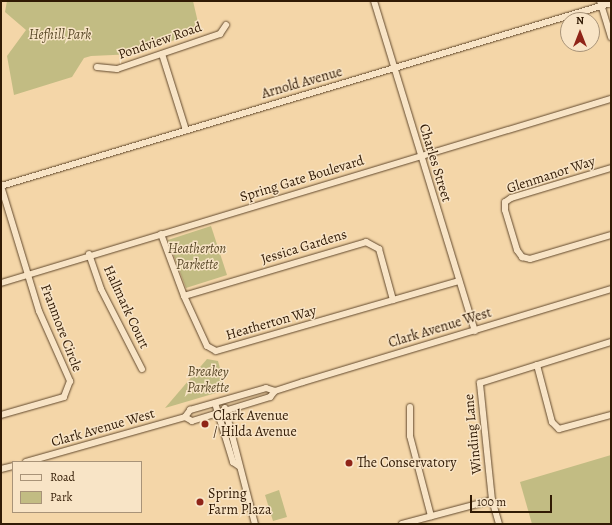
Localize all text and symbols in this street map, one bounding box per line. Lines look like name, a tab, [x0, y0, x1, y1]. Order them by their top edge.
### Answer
north arrow	[560, 12, 600, 52]
text: N	[576, 13, 584, 28]
street label: Pondview Road	[116, 19, 204, 63]
park label: Hefhill Park	[29, 27, 91, 43]
street label: Arnold Avenue	[260, 63, 344, 103]
street label: Charles Street	[415, 122, 455, 204]
street label: Spring Gate Boulevard	[238, 152, 366, 206]
street label: Glenmanor Way	[505, 153, 597, 197]
street label: Jessica Gardens	[259, 226, 349, 268]
park label: Heatherton Parkette	[168, 241, 226, 274]
street label: Hallmark Court	[99, 263, 153, 351]
street label: Franmore Circle	[37, 282, 85, 374]
street label: Heatherton Way	[224, 302, 318, 344]
street label: Clark Avenue West	[386, 304, 494, 352]
park label: Breakey Parkette	[187, 364, 229, 396]
street label: Winding Lane	[460, 393, 486, 475]
street label: Clark Avenue West	[49, 405, 157, 451]
place label: Clark Avenue / Hilda Avenue	[213, 408, 297, 440]
marker: Clark Avenue / Hilda Avenue	[200, 419, 210, 429]
place label: The Conservatory	[357, 455, 456, 471]
marker: The Conservatory	[344, 458, 354, 468]
legend	[12, 461, 142, 513]
text: Road	[50, 469, 75, 485]
place label: Spring Farm Plaza	[208, 486, 271, 518]
scale bar	[472, 487, 554, 513]
text: Park	[50, 489, 73, 505]
text: 100 m	[477, 494, 506, 510]
marker: Spring Farm Plaza	[195, 497, 205, 507]

